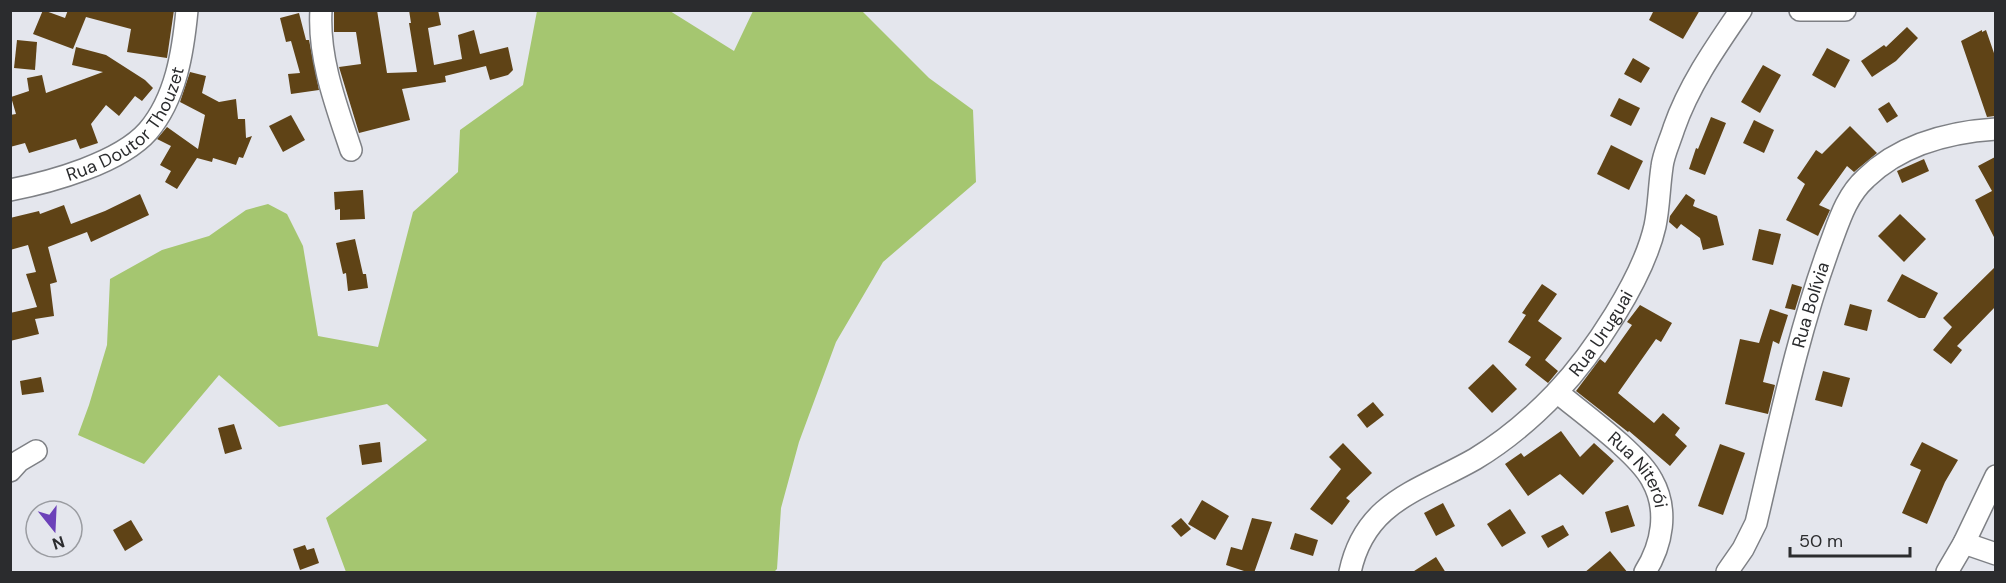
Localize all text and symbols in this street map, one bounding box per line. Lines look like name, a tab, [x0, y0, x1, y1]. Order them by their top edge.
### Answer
street label: Rua Doutor Thouzet	[63, 64, 190, 187]
street label: Rua Bolívia	[1786, 259, 1835, 351]
street label: Rua Uruguai	[1563, 286, 1639, 381]
street label: Rua Niterói	[1602, 426, 1673, 509]
north arrow	[24, 499, 84, 559]
scale bar	[1790, 520, 1910, 558]
text: 50 m	[1799, 529, 1843, 553]
text: N	[50, 531, 67, 555]

